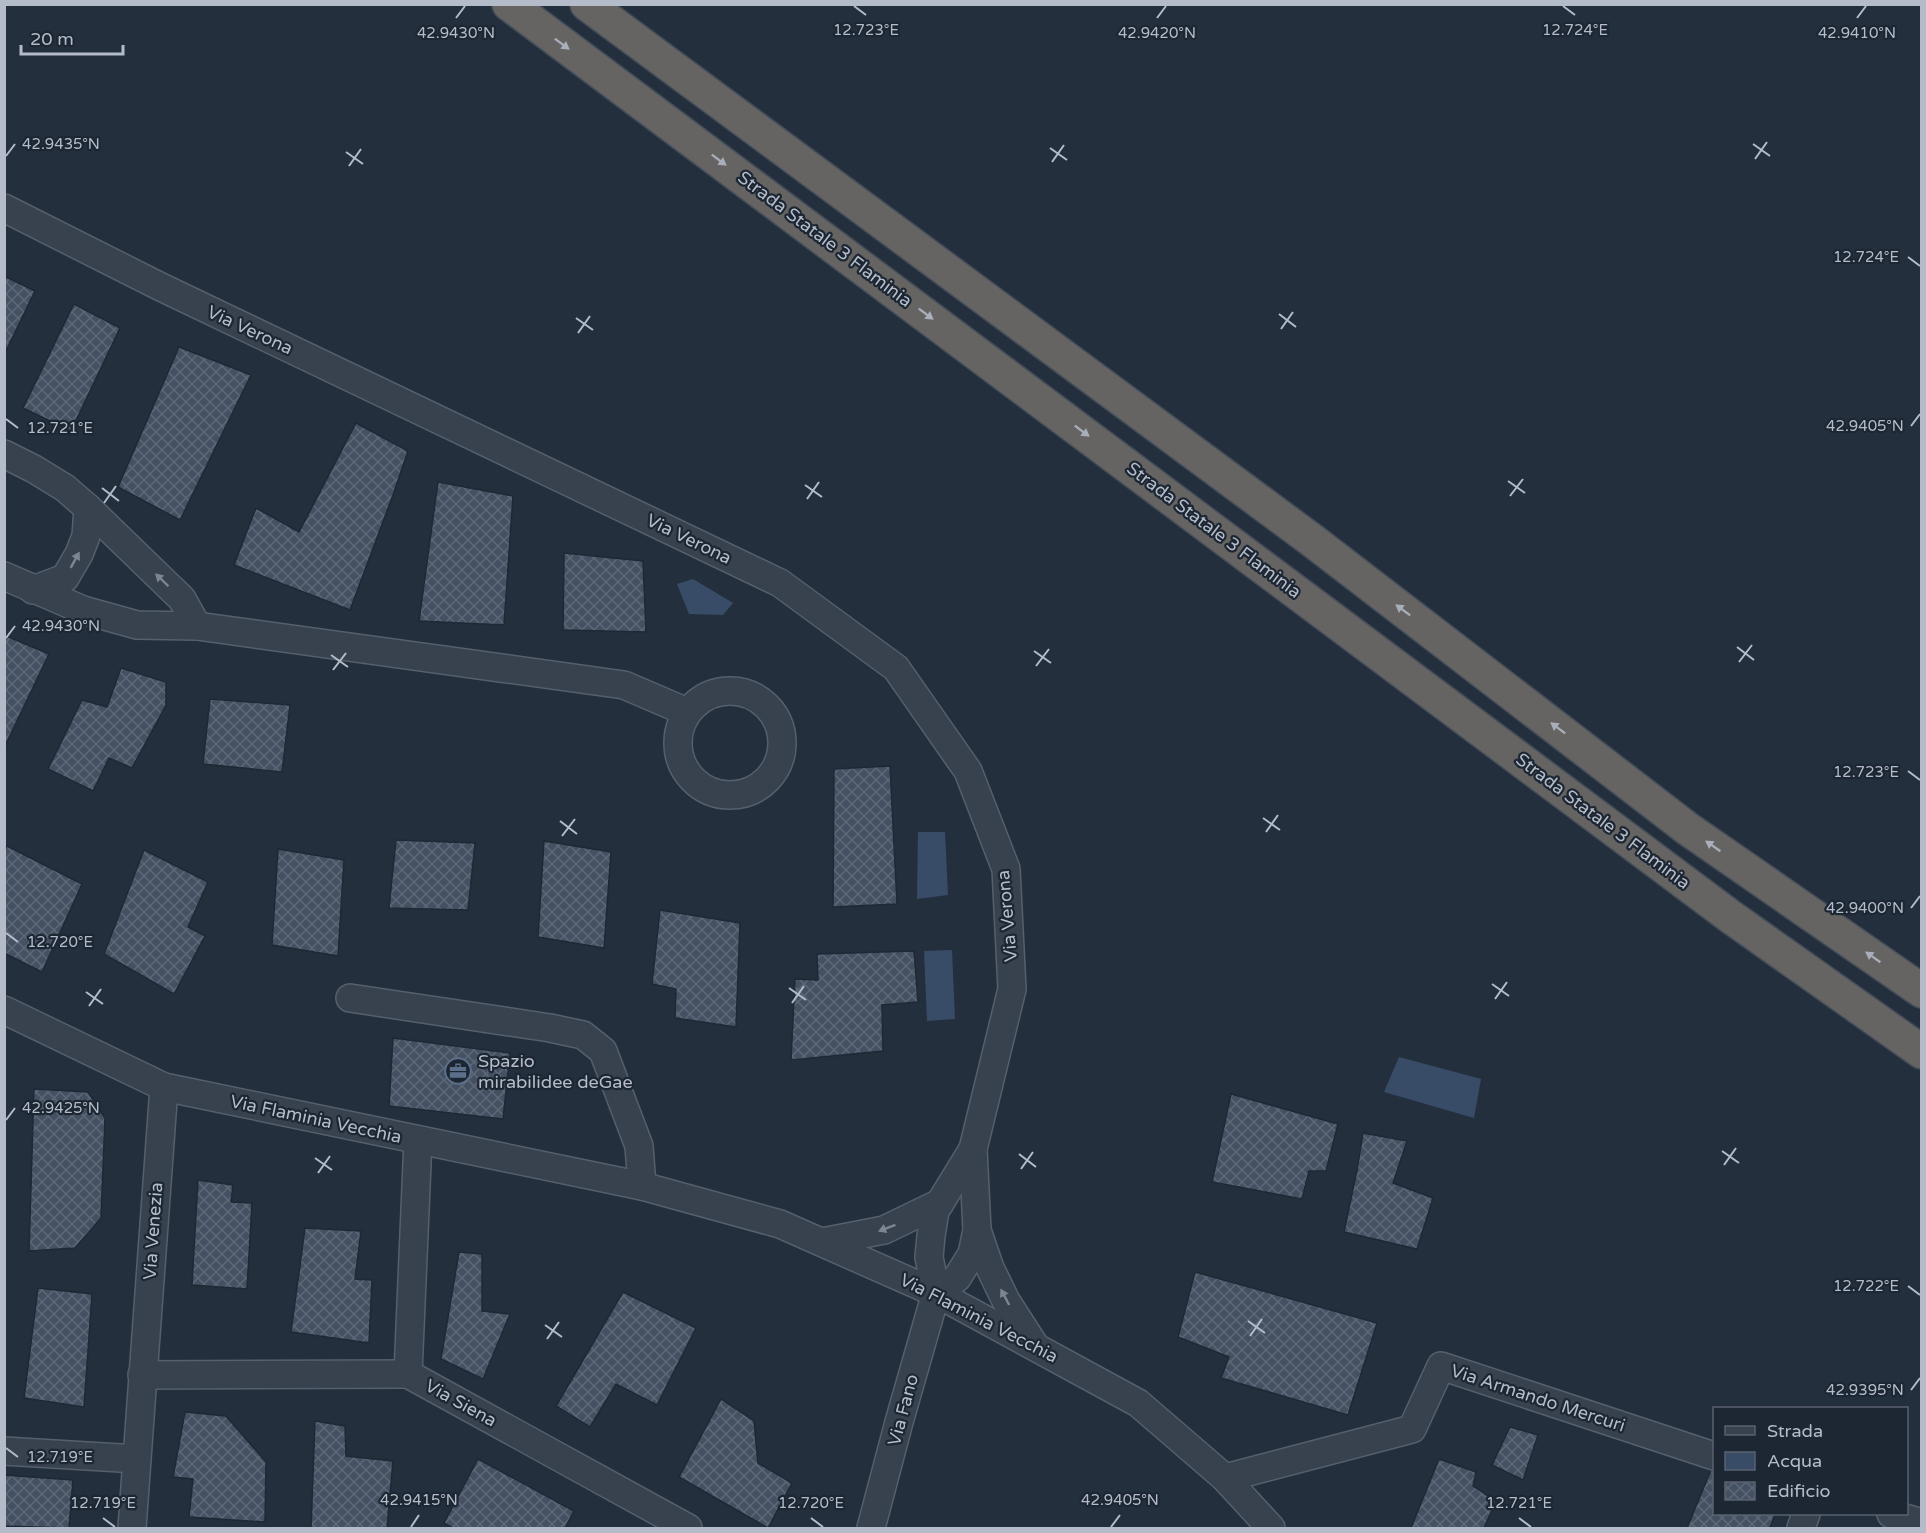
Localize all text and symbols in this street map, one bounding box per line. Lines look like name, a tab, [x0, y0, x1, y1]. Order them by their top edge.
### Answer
scale bar	[21, 18, 123, 56]
text: 12.723°E	[833, 21, 899, 39]
text: 12.724°E	[1542, 21, 1608, 39]
text: 42.9430°N	[417, 24, 495, 42]
text: 42.9420°N	[1118, 24, 1196, 42]
text: 42.9410°N	[1818, 24, 1896, 42]
text: 20 m	[30, 28, 74, 50]
one-way arrow	[554, 38, 570, 50]
text: 42.9435°N	[22, 135, 100, 153]
one-way arrow	[711, 154, 726, 166]
street label: Strada Statale 3 Flaminia	[734, 166, 916, 312]
text: 12.724°E	[1833, 248, 1899, 266]
street label: Via Verona	[204, 301, 296, 359]
one-way arrow	[918, 308, 933, 320]
text: 42.9405°N	[1826, 417, 1904, 435]
text: 12.721°E	[27, 419, 93, 437]
one-way arrow	[1074, 425, 1090, 437]
street label: Strada Statale 3 Flaminia	[1123, 457, 1305, 603]
street label: Via Verona	[643, 509, 735, 569]
one-way arrow	[70, 551, 80, 568]
one-way arrow	[156, 573, 170, 587]
one-way arrow	[1395, 604, 1411, 616]
text: 42.9430°N	[22, 617, 100, 635]
one-way arrow	[1550, 723, 1565, 735]
street label: Strada Statale 3 Flaminia	[1512, 748, 1694, 894]
text: 12.723°E	[1833, 763, 1899, 781]
one-way arrow	[1706, 840, 1722, 852]
street label: Via Verona	[992, 869, 1022, 963]
text: 42.9400°N	[1826, 899, 1904, 917]
text: 12.720°E	[27, 933, 93, 951]
one-way arrow	[1866, 951, 1882, 963]
place label: Spazio mirabilidee deGae	[478, 1050, 633, 1093]
office icon: Spazio mirabilidee deGae	[443, 1056, 473, 1086]
street label: Via Flaminia Vecchia	[228, 1090, 404, 1148]
text: 42.9425°N	[22, 1099, 100, 1117]
street label: Via Venezia	[139, 1181, 167, 1281]
one-way arrow	[878, 1224, 896, 1234]
street label: Via Flaminia Vecchia	[896, 1269, 1062, 1367]
text: 12.722°E	[1833, 1277, 1899, 1295]
one-way arrow	[1000, 1288, 1010, 1305]
street label: Via Armando Mercuri	[1448, 1359, 1628, 1437]
street label: Via Fano	[883, 1372, 923, 1448]
street label: Via Siena	[421, 1374, 501, 1432]
text: 42.9395°N	[1826, 1381, 1904, 1399]
legend	[1713, 1407, 1908, 1515]
text: Strada	[1767, 1420, 1823, 1442]
text: 12.719°E	[27, 1448, 93, 1466]
text: Acqua	[1767, 1450, 1822, 1472]
text: Edificio	[1767, 1480, 1831, 1502]
text: 42.9415°N	[380, 1491, 458, 1509]
text: 42.9405°N	[1081, 1491, 1159, 1509]
text: 12.719°E	[70, 1494, 136, 1512]
text: 12.720°E	[778, 1494, 844, 1512]
text: 12.721°E	[1486, 1494, 1552, 1512]

